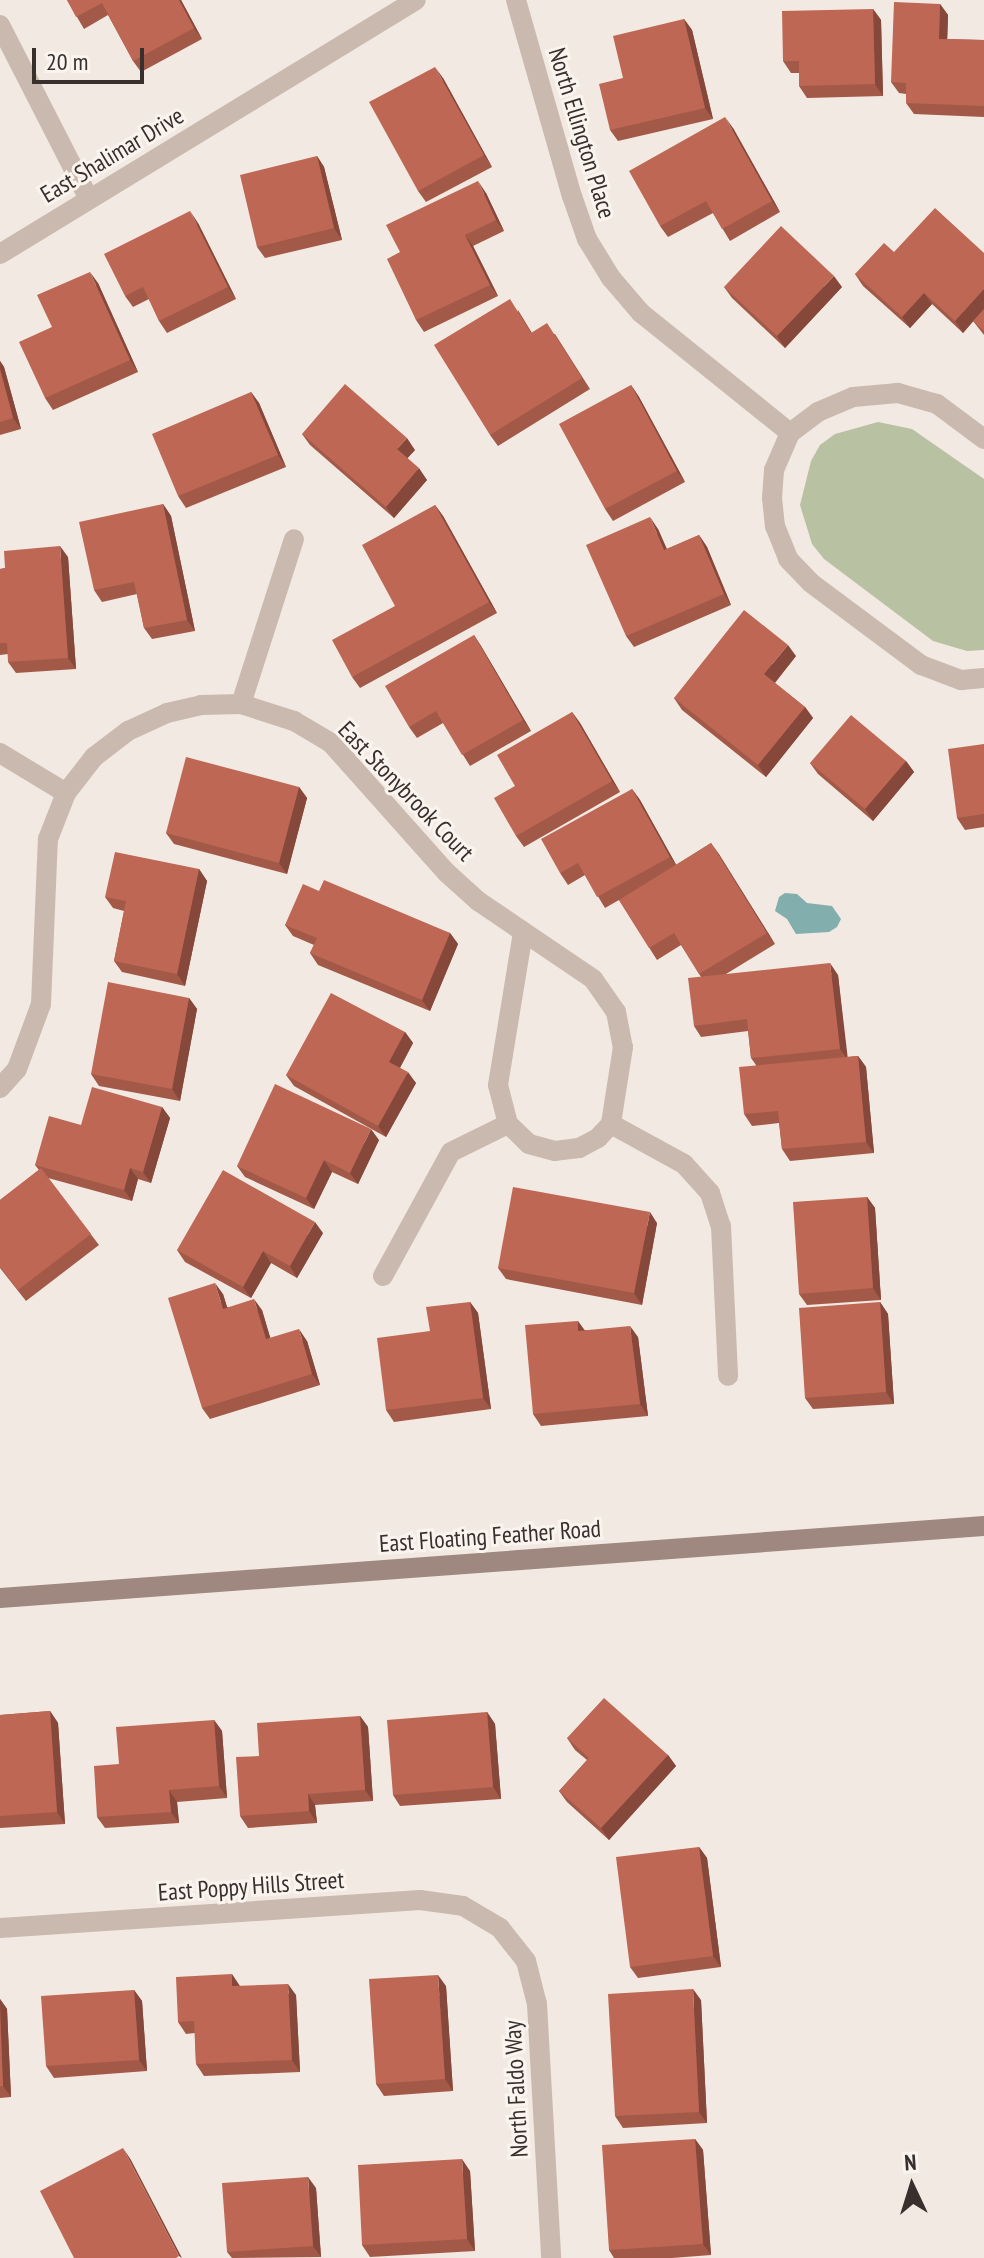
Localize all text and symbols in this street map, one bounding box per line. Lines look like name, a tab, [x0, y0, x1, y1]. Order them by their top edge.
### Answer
scale bar	[36, 32, 148, 82]
street label: North Ellington Place	[542, 44, 622, 222]
text: 20 m	[46, 46, 88, 77]
street label: East Shalimar Drive	[35, 101, 189, 209]
street label: East Stonybrook Court	[332, 715, 480, 867]
street label: East Floating Feather Road	[378, 1514, 602, 1558]
street label: East Poppy Hills Street	[157, 1865, 345, 1907]
street label: North Faldo Way	[498, 2020, 534, 2158]
north arrow	[872, 2146, 952, 2226]
text: N	[903, 2148, 917, 2176]

